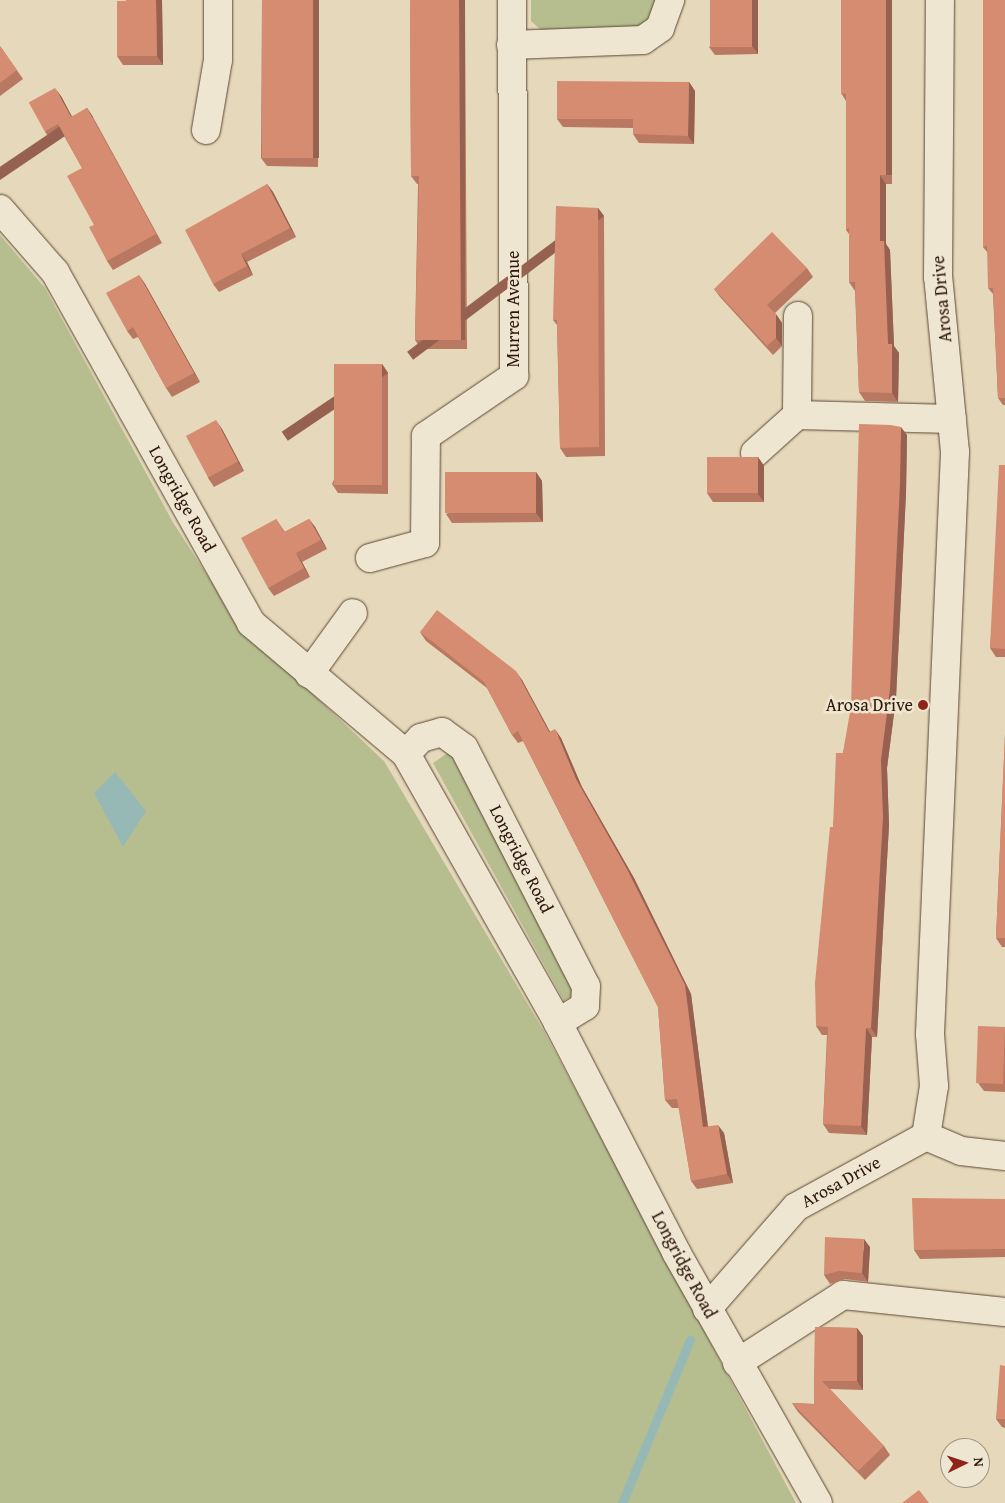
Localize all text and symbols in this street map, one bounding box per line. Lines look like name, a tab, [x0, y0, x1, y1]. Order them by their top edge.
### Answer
street label: Murren Avenue	[502, 251, 524, 367]
street label: Arosa Drive	[927, 255, 957, 343]
street label: Longridge Road	[144, 442, 220, 556]
place label: Arosa Drive	[826, 694, 913, 716]
marker: Arosa Drive	[917, 699, 929, 711]
street label: Longridge Road	[485, 801, 557, 917]
street label: Arosa Drive	[798, 1151, 884, 1213]
street label: Longridge Road	[647, 1208, 721, 1322]
north arrow	[940, 1438, 990, 1488]
text: N	[969, 1457, 989, 1467]

